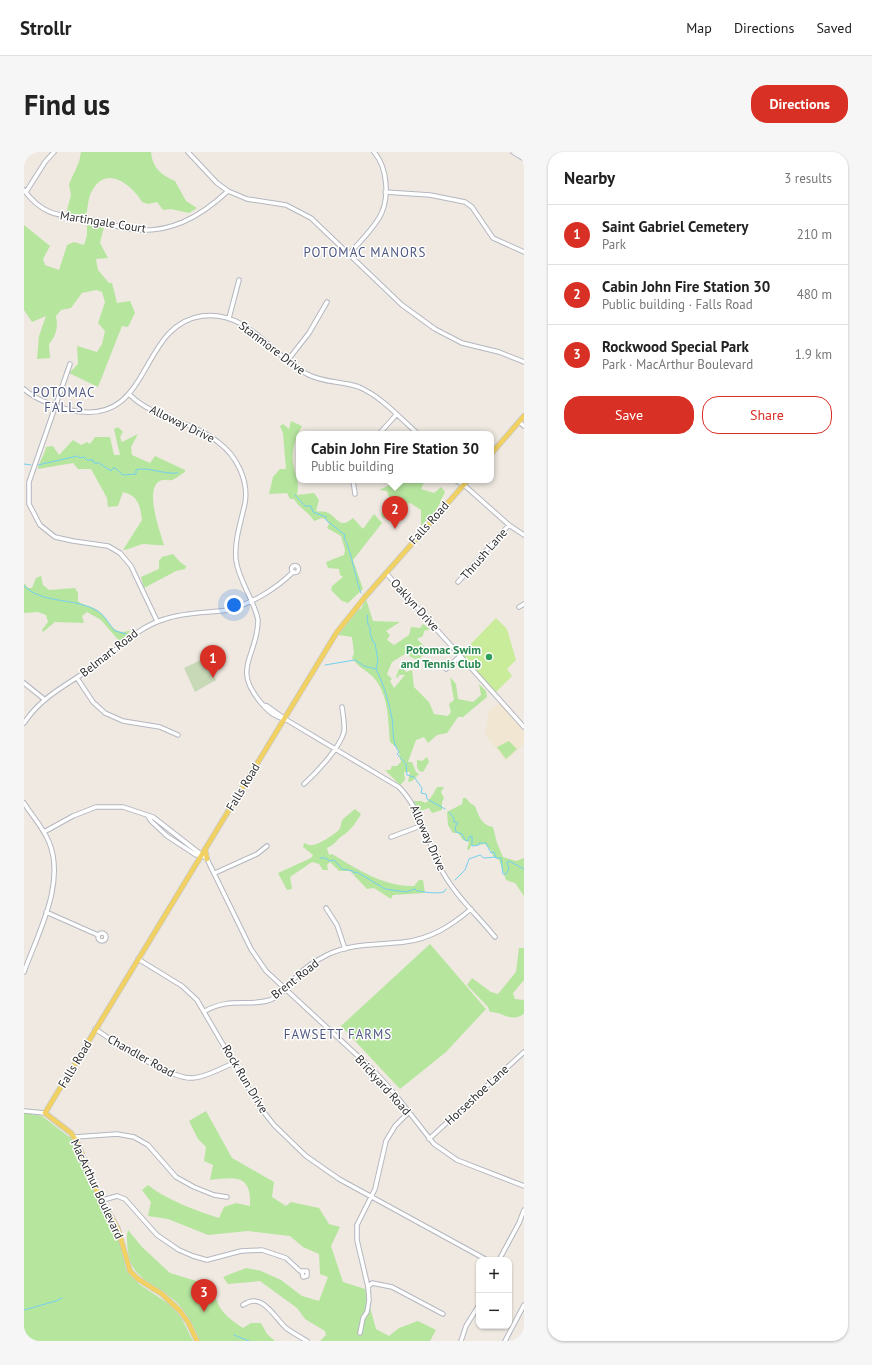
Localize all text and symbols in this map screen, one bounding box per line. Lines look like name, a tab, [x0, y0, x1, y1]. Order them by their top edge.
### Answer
text: Strollr	[20, 16, 71, 40]
text: Map	[686, 19, 712, 37]
text: Directions	[734, 19, 794, 37]
text: Saved	[816, 19, 852, 37]
button: Directions	[751, 85, 848, 123]
text: Find us	[24, 86, 110, 123]
text: Nearby	[564, 167, 615, 189]
text: 3 results	[784, 170, 832, 187]
street label: Martingale Court	[59, 207, 147, 236]
text: Saint Gabriel Cemetery	[602, 217, 748, 236]
text: 1	[573, 226, 581, 243]
text: 210 m	[797, 226, 832, 243]
text: Park	[602, 236, 626, 253]
district label: POTOMAC MANORS	[304, 244, 426, 261]
text: Cabin John Fire Station 30	[602, 277, 770, 296]
text: 2	[573, 286, 581, 303]
text: 480 m	[797, 286, 832, 303]
text: Public building · Falls Road	[602, 296, 753, 313]
street label: Stanmore Drive	[236, 318, 309, 377]
text: Rockwood Special Park	[602, 337, 749, 356]
text: 3	[573, 346, 581, 363]
text: 1.9 km	[795, 346, 832, 363]
text: Park · MacArthur Boulevard	[602, 356, 753, 373]
district label: POTOMAC FALLS	[33, 384, 95, 416]
button: Save	[564, 396, 694, 434]
button: Share	[702, 396, 832, 434]
street label: Alloway Drive	[147, 401, 217, 446]
popup	[296, 431, 494, 483]
text: Cabin John Fire Station 30	[311, 439, 479, 458]
text: Public building	[311, 458, 394, 475]
pin: 2	[382, 496, 408, 529]
street label: Falls Road	[405, 498, 452, 547]
street label: Thrush Lane	[457, 525, 510, 582]
street label: Oaklyn Drive	[388, 575, 443, 634]
your location	[224, 595, 244, 615]
street label: Belmart Road	[77, 625, 141, 680]
place label: Potomac Swim and Tennis Club	[401, 642, 482, 671]
pin: 1	[200, 645, 226, 678]
marker: Potomac Swim and Tennis Club	[484, 652, 494, 662]
street label: Falls Road	[223, 760, 263, 813]
street label: Alloway Drive	[407, 803, 450, 873]
street label: Brent Road	[268, 955, 322, 1002]
district label: FAWSETT FARMS	[284, 1026, 392, 1043]
street label: Chandler Road	[105, 1031, 178, 1080]
street label: Falls Road	[55, 1037, 95, 1090]
street label: Rock Run Drive	[219, 1042, 272, 1116]
street label: Brickyard Road	[352, 1051, 414, 1118]
street label: Horseshoe Lane	[442, 1061, 512, 1128]
street label: MacArthur Boulevard	[68, 1137, 127, 1241]
map controls	[476, 1257, 512, 1329]
button: +	[476, 1257, 512, 1293]
pin: 3	[191, 1279, 217, 1312]
button: −	[476, 1293, 512, 1329]

